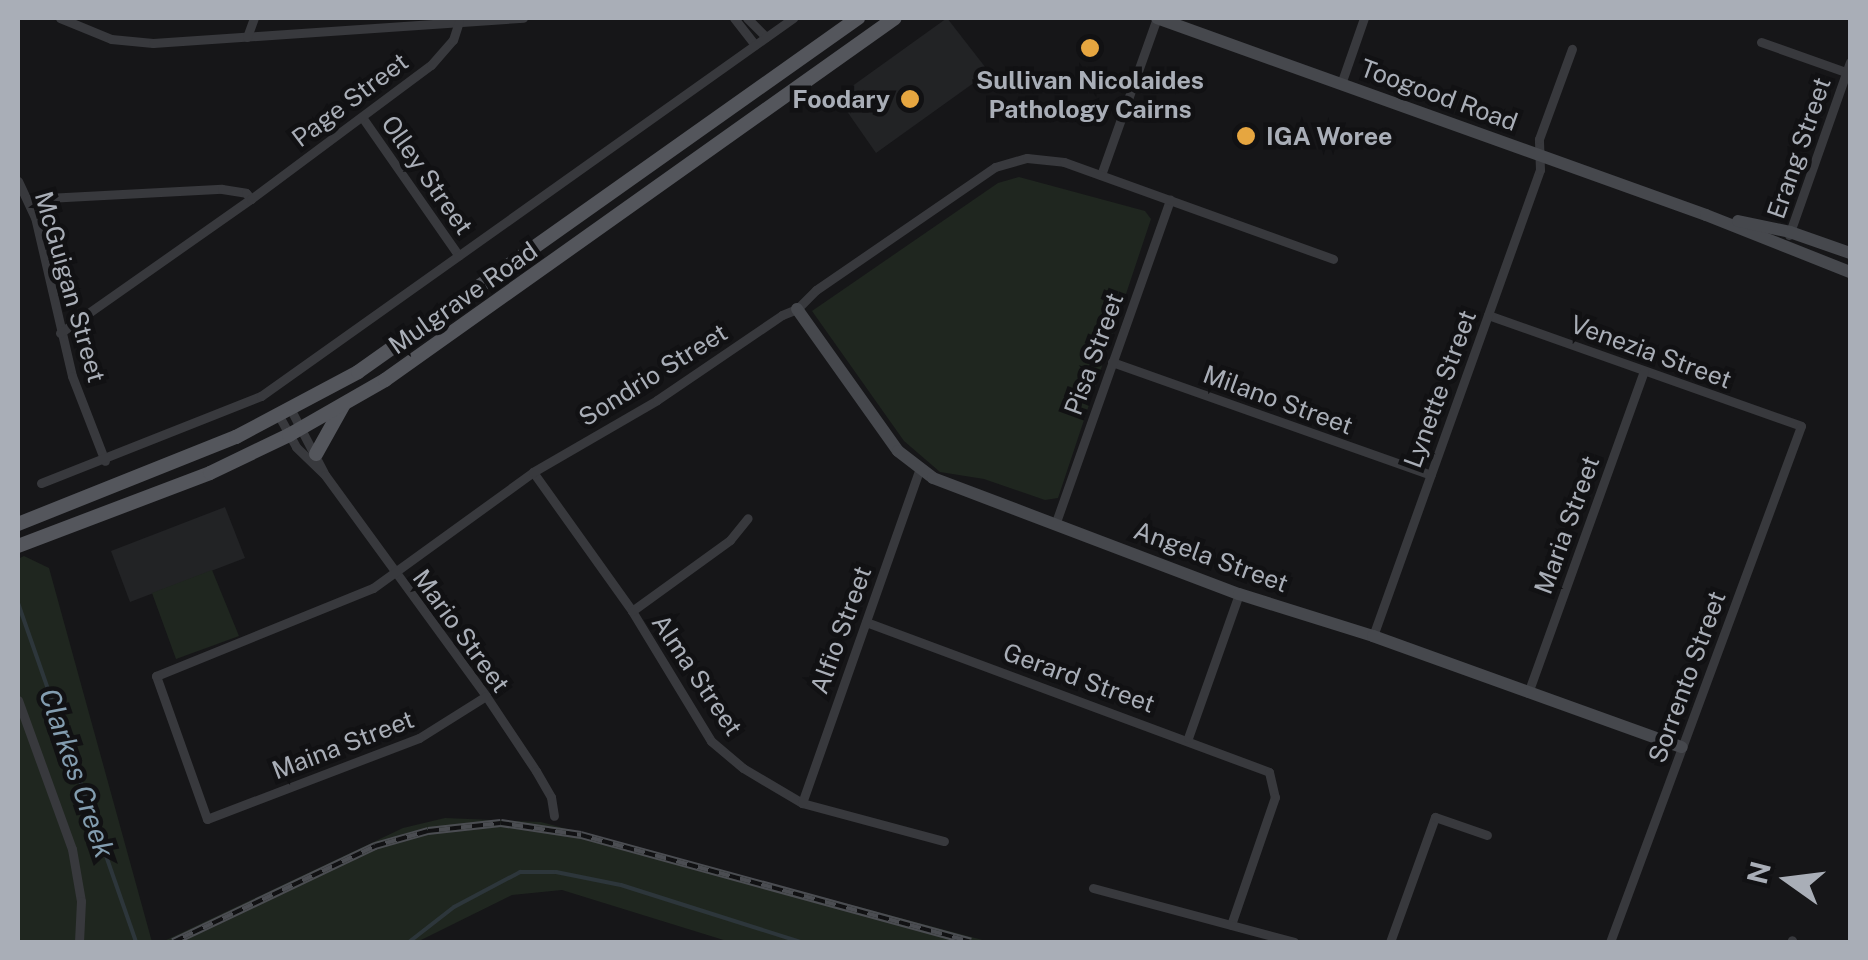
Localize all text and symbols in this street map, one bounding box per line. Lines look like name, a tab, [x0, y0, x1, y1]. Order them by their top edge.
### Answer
marker: Sullivan Nicolaides Pathology Cairns	[1077, 35, 1103, 61]
street label: Page Street	[286, 47, 414, 153]
street label: Toogood Road	[1356, 53, 1522, 137]
place label: Sullivan Nicolaides Pathology Cairns	[976, 66, 1204, 125]
street label: Erang Street	[1761, 73, 1837, 223]
place label: Foodary	[792, 84, 890, 114]
marker: Foodary	[899, 88, 921, 110]
street label: Olley Street	[375, 110, 479, 240]
place label: IGA Woree	[1266, 121, 1393, 151]
marker: IGA Woree	[1235, 125, 1257, 147]
street label: McGuigan Street	[28, 188, 112, 386]
street label: Mulgrave Road	[383, 236, 543, 360]
street label: Pisa Street	[1058, 289, 1130, 419]
street label: Lynette Street	[1398, 306, 1482, 472]
street label: Venezia Street	[1566, 309, 1736, 395]
street label: Sondrio Street	[573, 317, 733, 433]
street label: Milano Street	[1199, 359, 1357, 441]
street label: Maria Street	[1528, 452, 1606, 598]
street label: Angela Street	[1130, 515, 1292, 599]
street label: Alfio Street	[804, 562, 878, 698]
street label: Mario Street	[406, 563, 516, 699]
street label: Sorrento Street	[1642, 587, 1732, 767]
street label: Alma Street	[646, 609, 748, 741]
street label: Gerard Street	[999, 637, 1159, 719]
water label: Clarkes Creek	[32, 684, 122, 862]
street label: Maina Street	[268, 704, 418, 786]
north arrow	[1738, 830, 1838, 930]
text: N	[1740, 858, 1777, 887]

